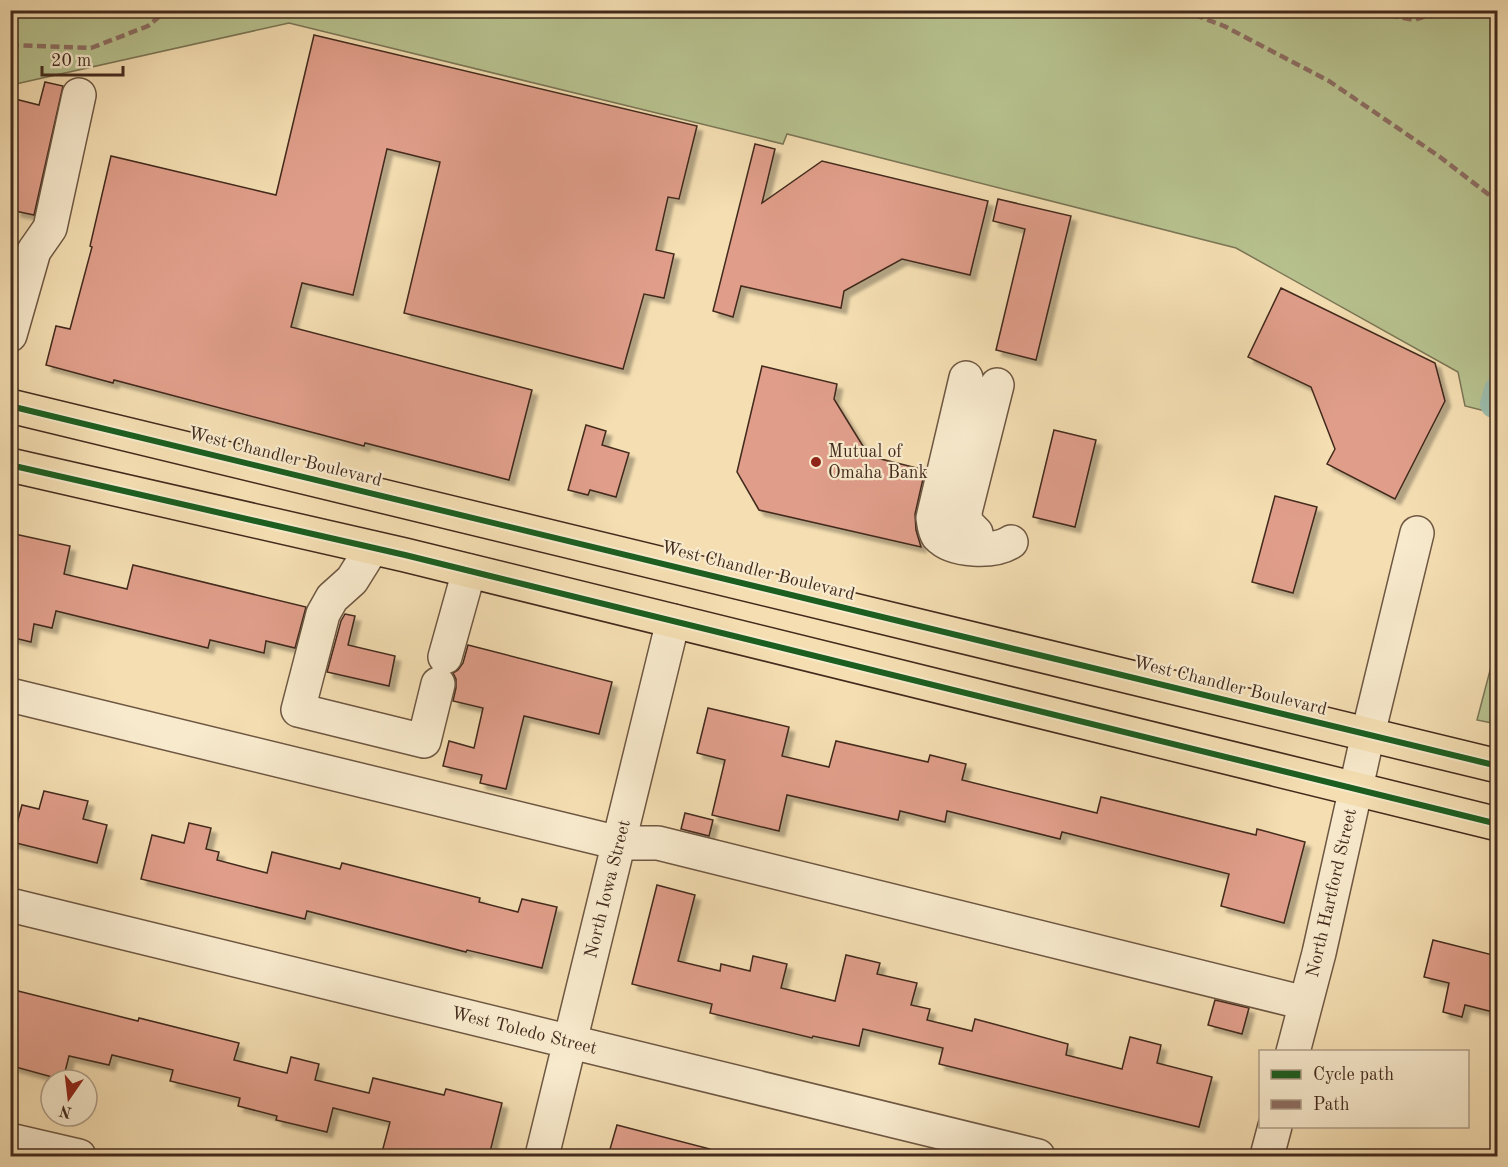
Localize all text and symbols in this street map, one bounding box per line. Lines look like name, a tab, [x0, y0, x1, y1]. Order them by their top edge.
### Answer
scale bar	[42, 39, 123, 77]
text: 20 m	[51, 52, 91, 70]
street label: West Chandler Boulevard	[186, 424, 384, 490]
place label: Mutual of Omaha Bank	[828, 443, 928, 482]
marker: Mutual of Omaha Bank	[809, 455, 823, 469]
street label: West Chandler Boulevard	[659, 538, 857, 604]
street label: West Chandler Boulevard	[1131, 653, 1329, 719]
street label: North Hartford Street	[1304, 807, 1360, 979]
street label: North Iowa Street	[582, 818, 634, 960]
street label: West Toledo Street	[449, 1004, 599, 1058]
legend	[1259, 1050, 1469, 1128]
text: Cycle path	[1313, 1066, 1394, 1084]
north arrow	[39, 1068, 99, 1128]
text: Path	[1313, 1096, 1350, 1114]
text: N	[57, 1101, 74, 1120]

